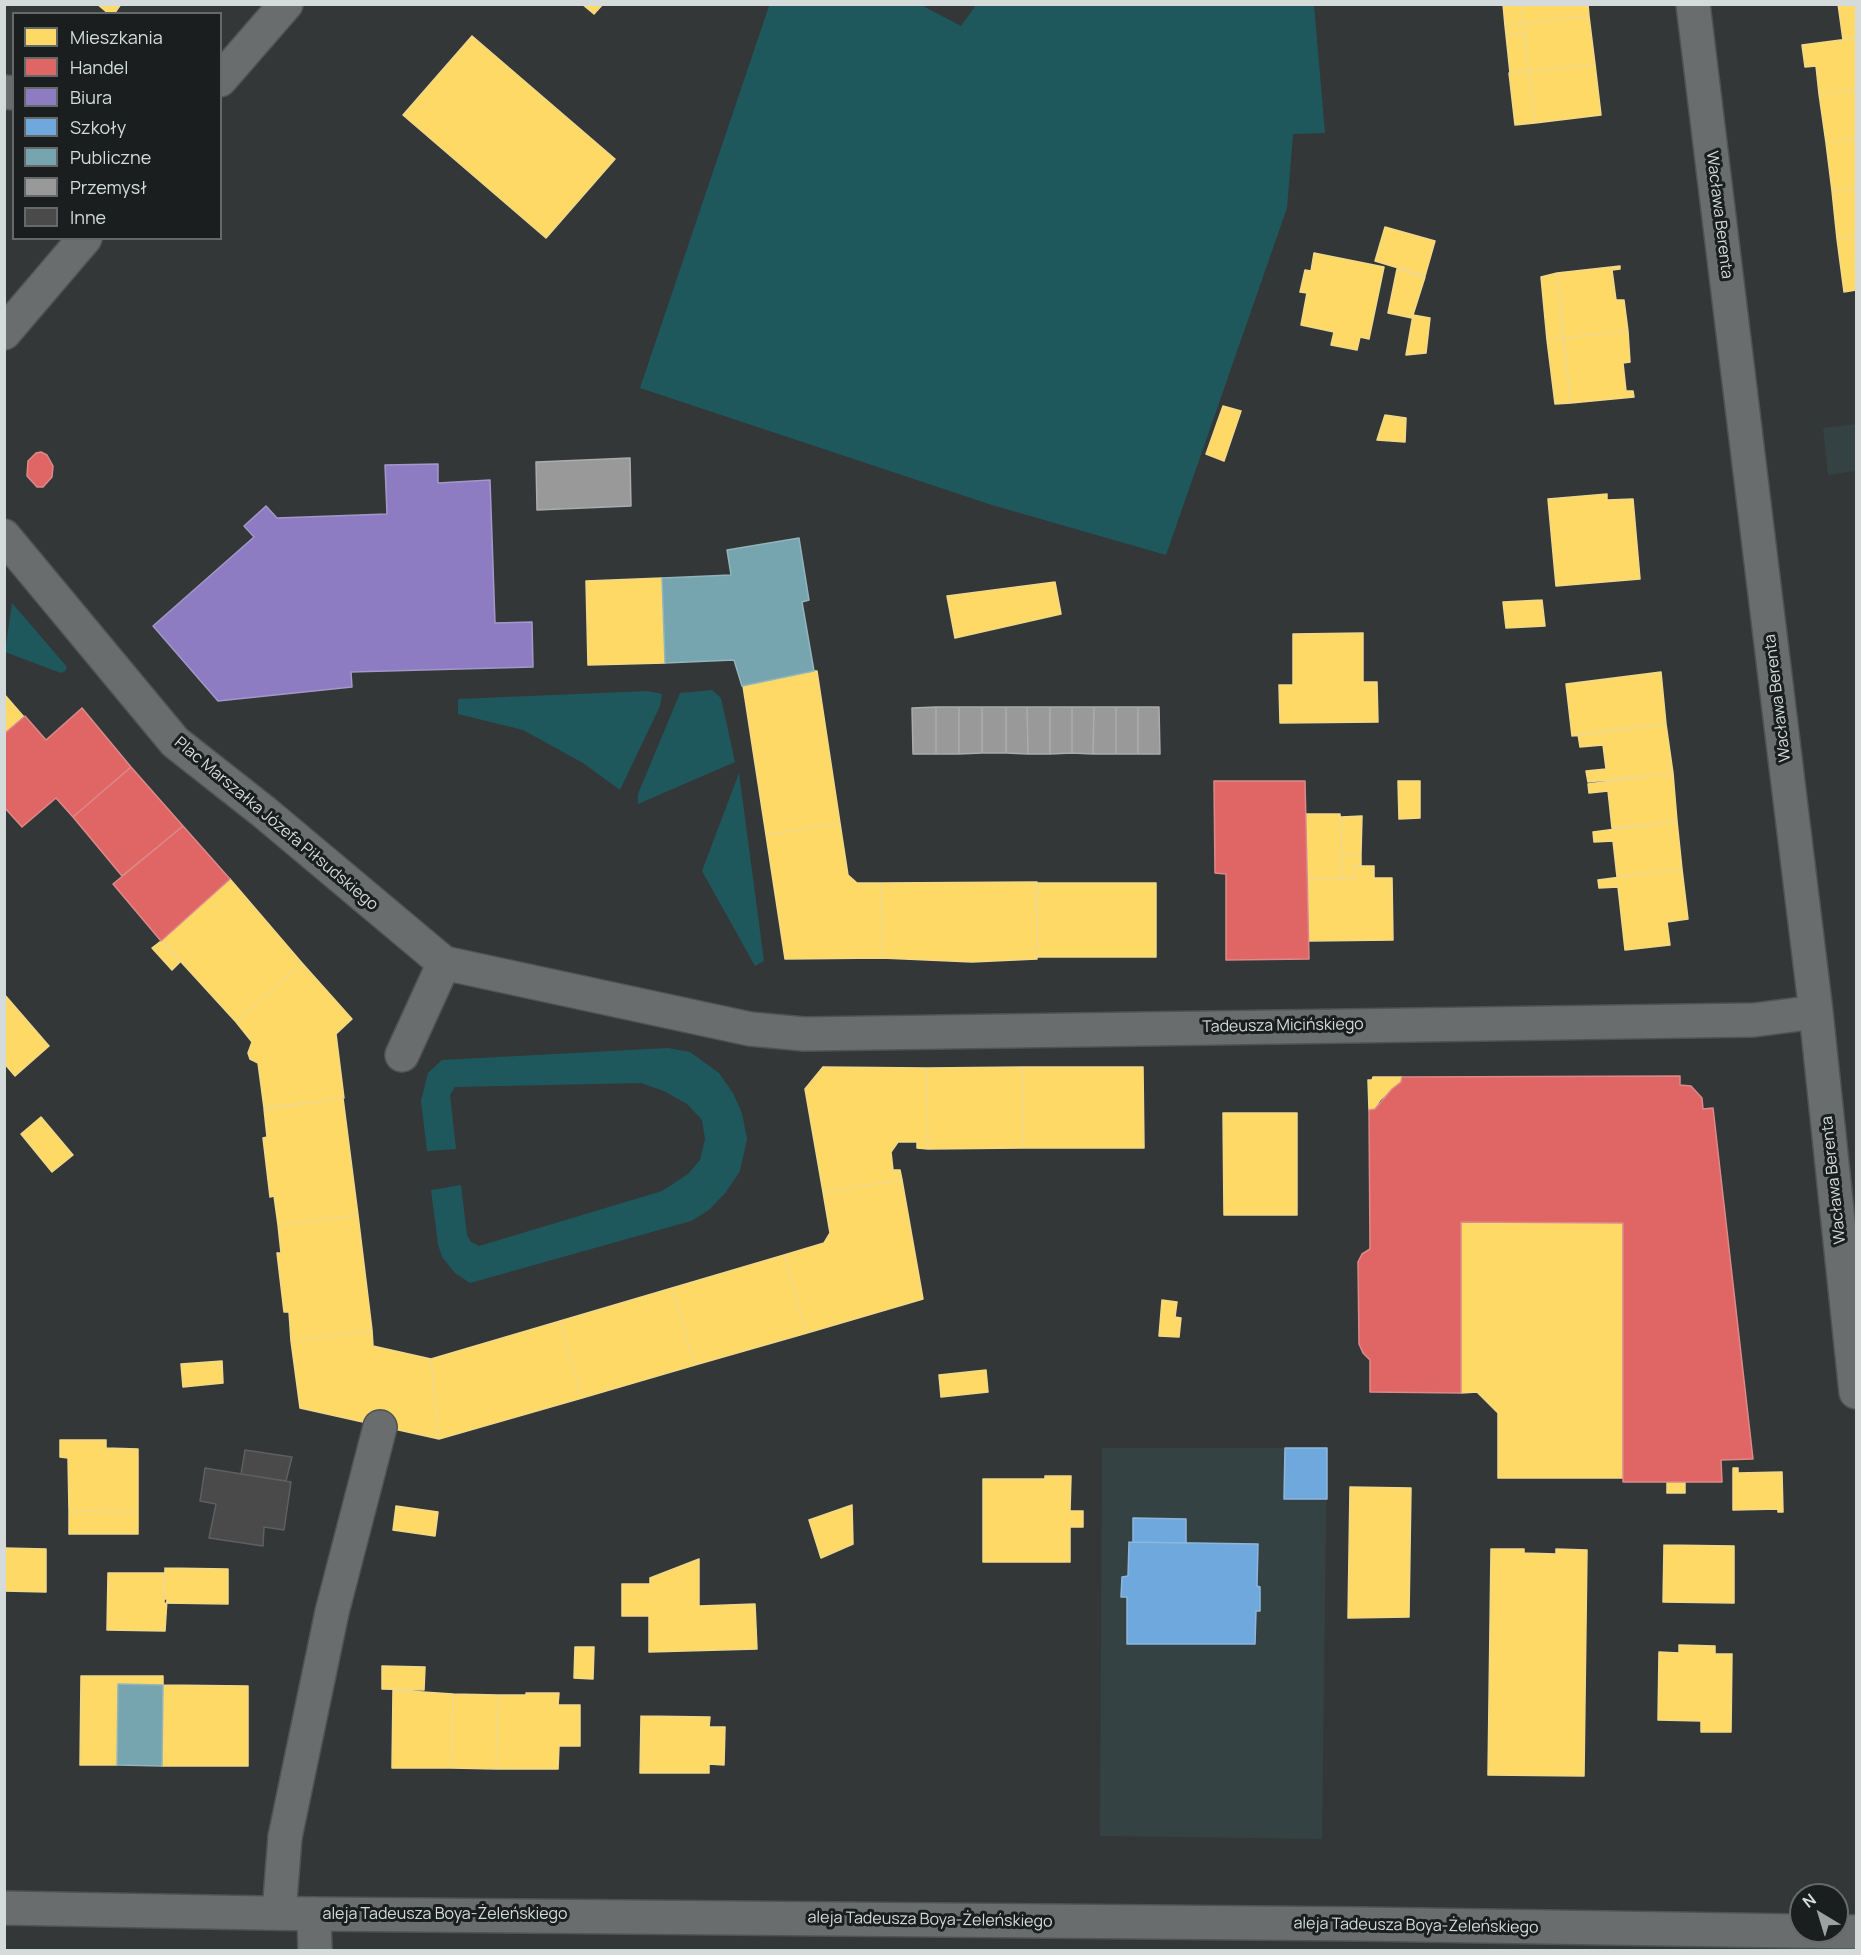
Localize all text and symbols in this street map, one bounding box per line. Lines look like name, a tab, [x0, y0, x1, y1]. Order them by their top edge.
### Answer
legend	[12, 12, 222, 240]
text: Mieszkania	[70, 25, 163, 49]
text: Handel	[70, 55, 128, 79]
text: Biura	[70, 85, 112, 109]
text: Szkoły	[70, 115, 126, 139]
text: Publiczne	[70, 145, 151, 169]
street label: Wacława Berenta	[1702, 150, 1736, 280]
text: Przemysł	[70, 175, 147, 199]
text: Inne	[70, 205, 106, 229]
street label: Wacława Berenta	[1761, 633, 1795, 763]
street label: Plac Marszałka Józefa Piłsudskiego	[170, 733, 382, 915]
street label: Tadeusza Micińskiego	[1202, 1015, 1364, 1037]
street label: Wacława Berenta	[1818, 1115, 1850, 1245]
north arrow	[1789, 1883, 1849, 1943]
text: N	[1798, 1888, 1820, 1913]
street label: aleja Tadeusza Boya-Żeleńskiego	[322, 1905, 568, 1925]
street label: aleja Tadeusza Boya-Żeleńskiego	[807, 1908, 1053, 1932]
street label: aleja Tadeusza Boya-Żeleńskiego	[1293, 1914, 1539, 1938]

